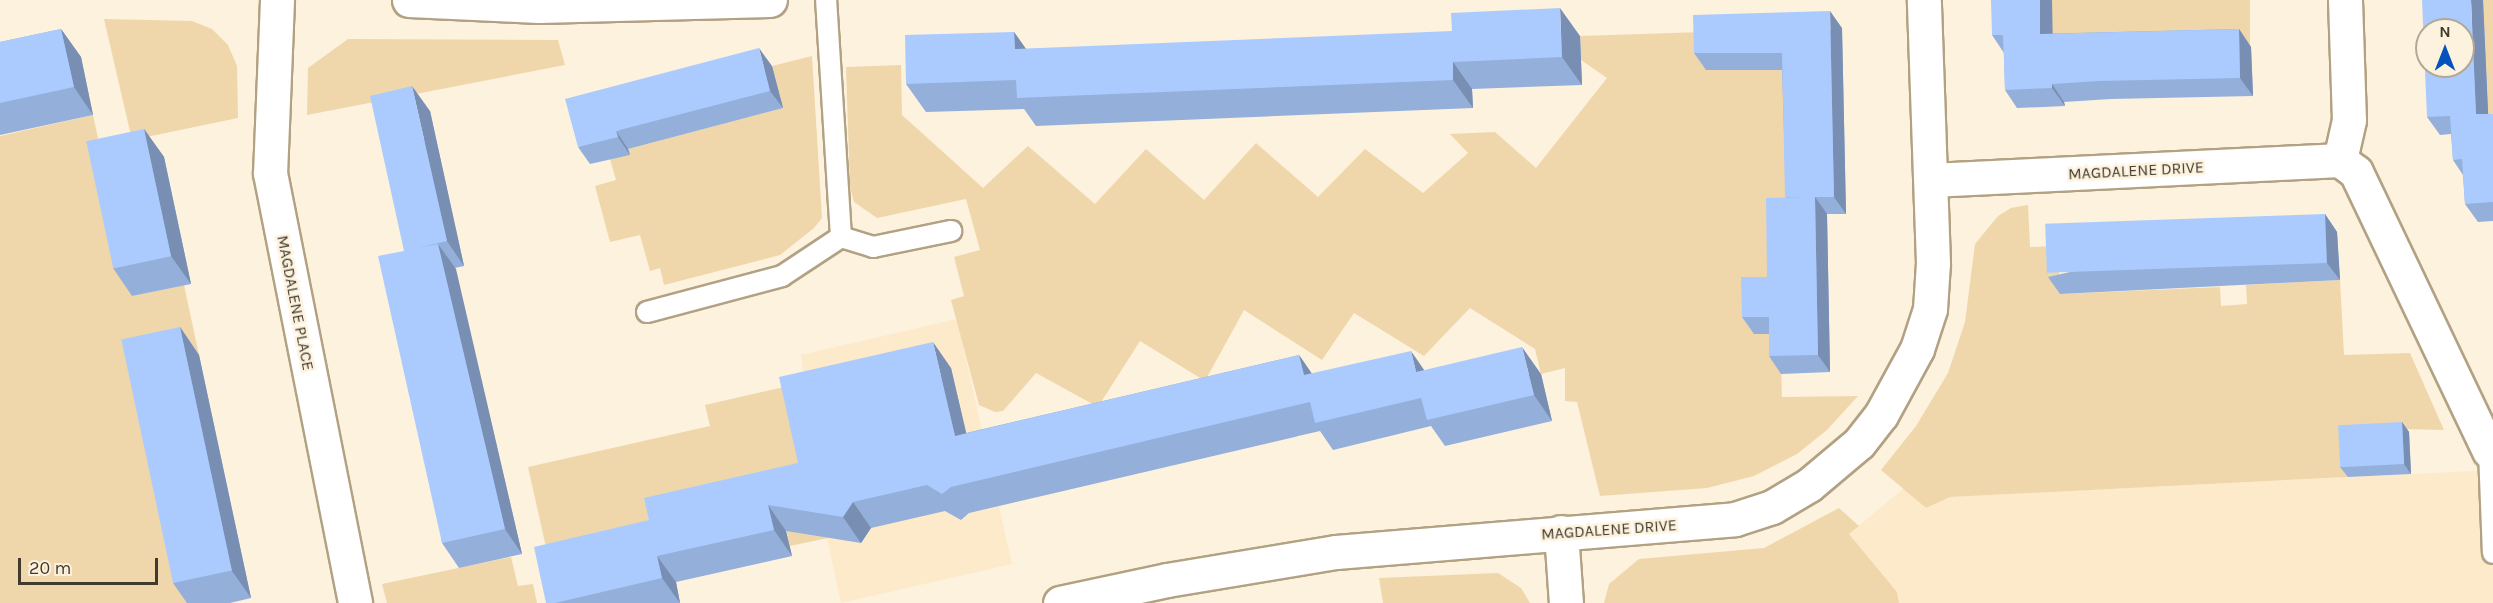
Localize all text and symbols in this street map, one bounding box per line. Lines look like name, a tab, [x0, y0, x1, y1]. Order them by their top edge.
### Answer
north arrow	[2415, 18, 2475, 78]
text: N	[2439, 22, 2451, 41]
street label: MAGDALENE DRIVE	[2068, 158, 2204, 184]
street label: MAGDALENE PLACE	[272, 234, 318, 372]
street label: MAGDALENE DRIVE	[1541, 516, 1677, 544]
scale bar	[21, 546, 160, 584]
text: 20 m	[29, 557, 71, 579]

